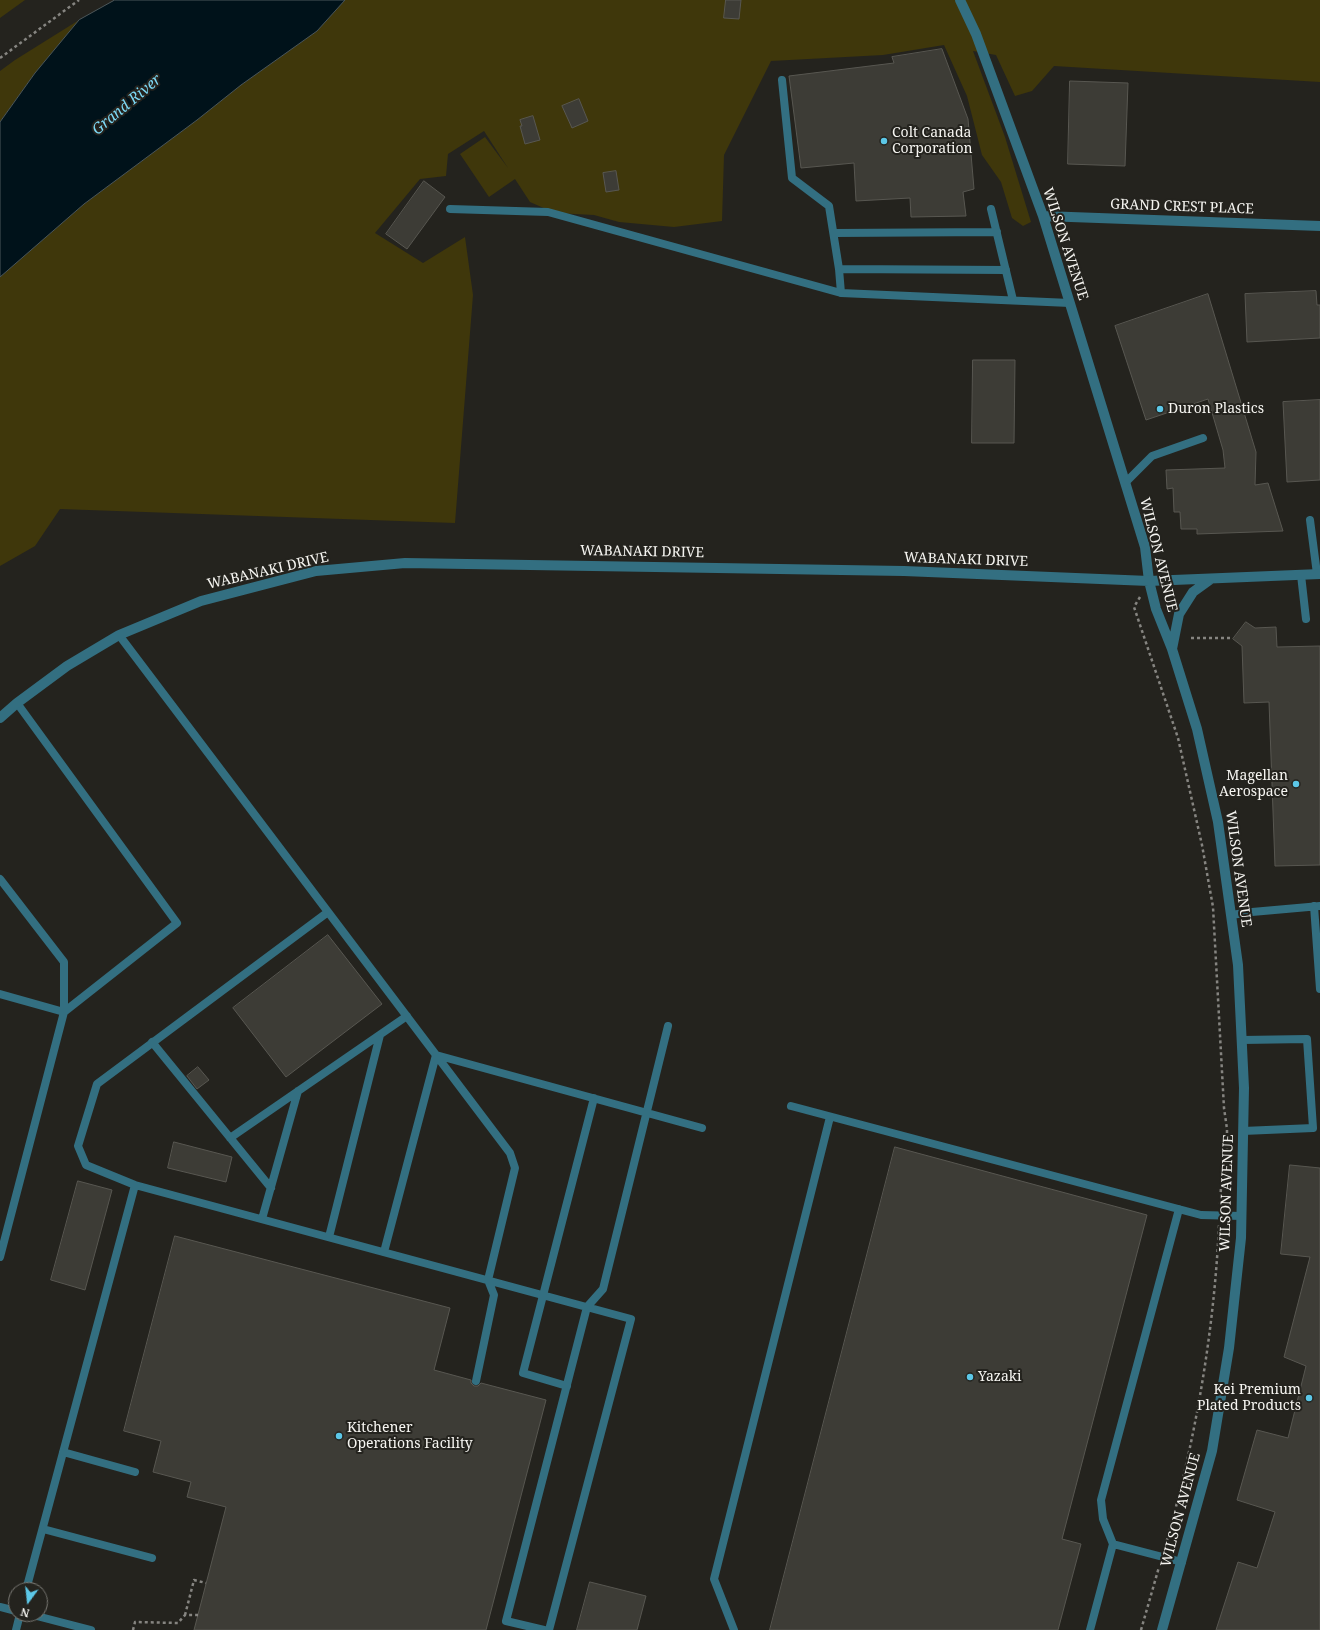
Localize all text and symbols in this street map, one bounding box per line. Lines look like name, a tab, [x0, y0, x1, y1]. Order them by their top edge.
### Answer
water label: Grand River	[89, 71, 165, 139]
place label: Colt Canada Corporation	[892, 125, 973, 158]
marker: Colt Canada Corporation	[879, 136, 889, 146]
street label: WILSON AVENUE	[1039, 186, 1091, 302]
street label: GRAND CREST PLACE	[1110, 196, 1254, 218]
place label: Duron Plastics	[1168, 401, 1264, 417]
marker: Duron Plastics	[1155, 404, 1165, 414]
street label: WILSON AVENUE	[1136, 496, 1180, 614]
street label: WABANAKI DRIVE	[580, 543, 704, 561]
street label: WABANAKI DRIVE	[206, 549, 330, 593]
street label: WABANAKI DRIVE	[904, 549, 1028, 571]
place label: Magellan Aerospace	[1219, 768, 1288, 800]
marker: Magellan Aerospace	[1291, 779, 1301, 789]
street label: WILSON AVENUE	[1222, 810, 1254, 928]
street label: WILSON AVENUE	[1217, 1134, 1237, 1252]
place label: Yazaki	[978, 1369, 1021, 1385]
marker: Yazaki	[965, 1372, 975, 1382]
place label: Kei Premium Plated Products	[1197, 1382, 1301, 1414]
marker: Kei Premium Plated Products	[1304, 1393, 1314, 1403]
place label: Kitchener Operations Facility	[347, 1420, 473, 1452]
marker: Kitchener Operations Facility	[334, 1431, 344, 1441]
street label: WILSON AVENUE	[1158, 1451, 1204, 1569]
north arrow	[8, 1582, 48, 1622]
text: N	[19, 1605, 31, 1621]

